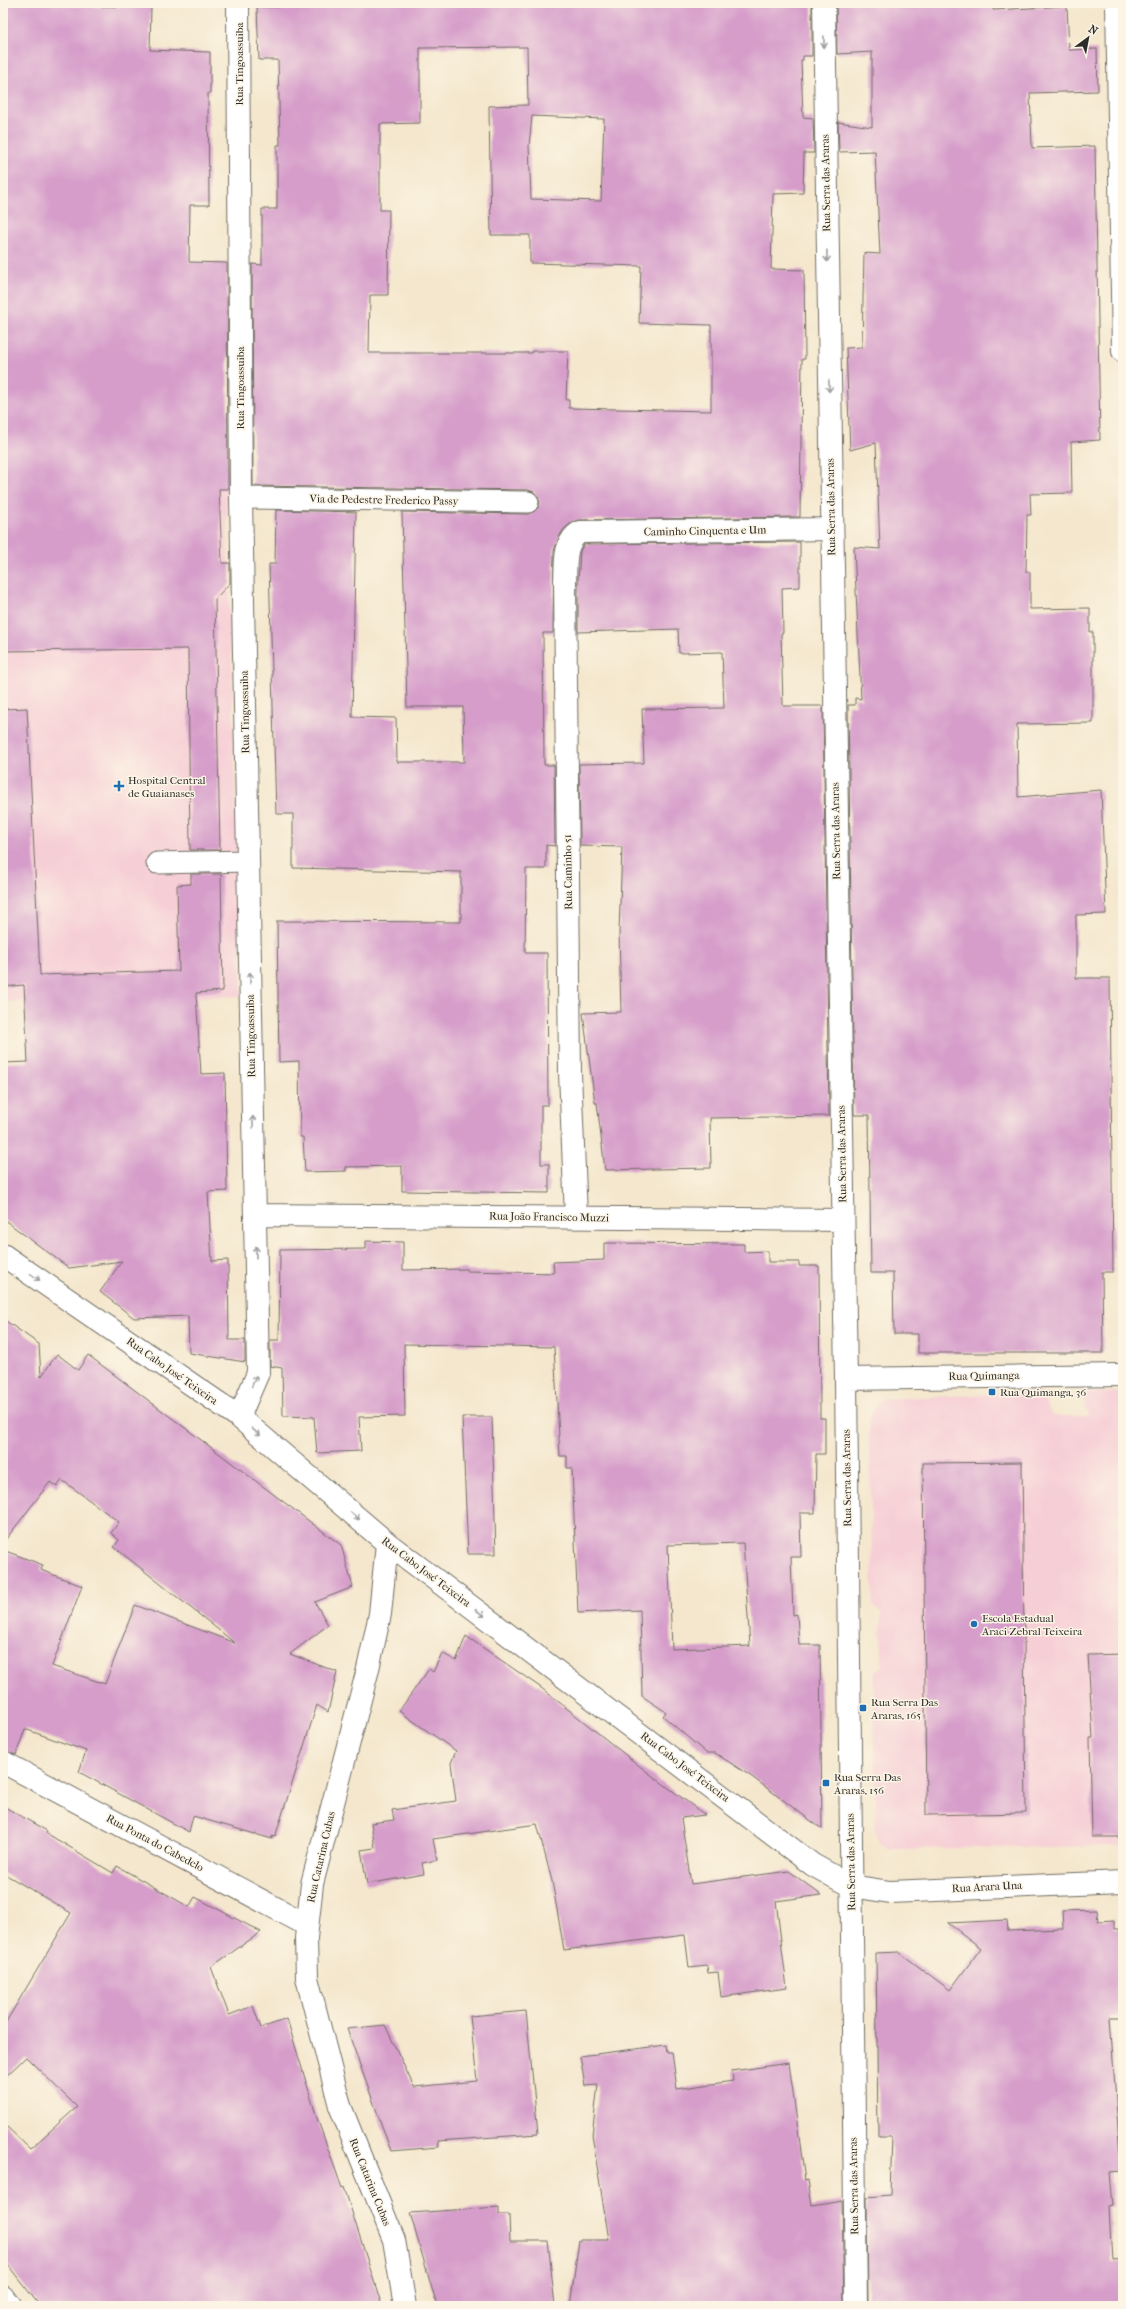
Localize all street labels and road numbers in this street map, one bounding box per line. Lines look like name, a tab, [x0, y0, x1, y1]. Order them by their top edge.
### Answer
street label: Rua Tingoassuiba	[233, 21, 246, 106]
street label: Rua Serra das Araras	[819, 134, 833, 232]
street label: Rua Tingoassuiba	[234, 345, 247, 430]
street label: Rua Serra das Araras	[824, 458, 838, 556]
street label: Via de Pedestre Frederico Passy	[308, 492, 460, 508]
street label: Caminho Cinquenta e Um	[644, 523, 767, 539]
street label: Rua Tingoassuiba	[238, 669, 252, 754]
street label: Rua Serra das Araras	[829, 782, 843, 880]
street label: Rua Caminho 51	[561, 834, 575, 910]
street label: Rua Tingoassuiba	[244, 993, 258, 1078]
street label: Rua Serra das Araras	[835, 1105, 849, 1203]
street label: Rua João Francisco Muzzi	[489, 1209, 610, 1225]
street label: Rua Cabo José Teixeira	[124, 1335, 221, 1408]
street label: Rua Quimanga	[948, 1369, 1021, 1383]
street label: Rua Serra das Araras	[840, 1429, 854, 1527]
street label: Rua Cabo José Teixeira	[379, 1534, 474, 1610]
street label: Rua Cabo José Teixeira	[638, 1729, 733, 1805]
street label: Rua Catarina Cubas	[304, 1810, 338, 1904]
street label: Rua Ponta do Cabedelo	[104, 1812, 206, 1874]
street label: Rua Serra das Araras	[844, 1813, 858, 1911]
street label: Rua Arara Una	[951, 1879, 1023, 1895]
street label: Rua Catarina Cubas	[347, 2136, 393, 2228]
street label: Rua Serra das Araras	[847, 2137, 861, 2235]

